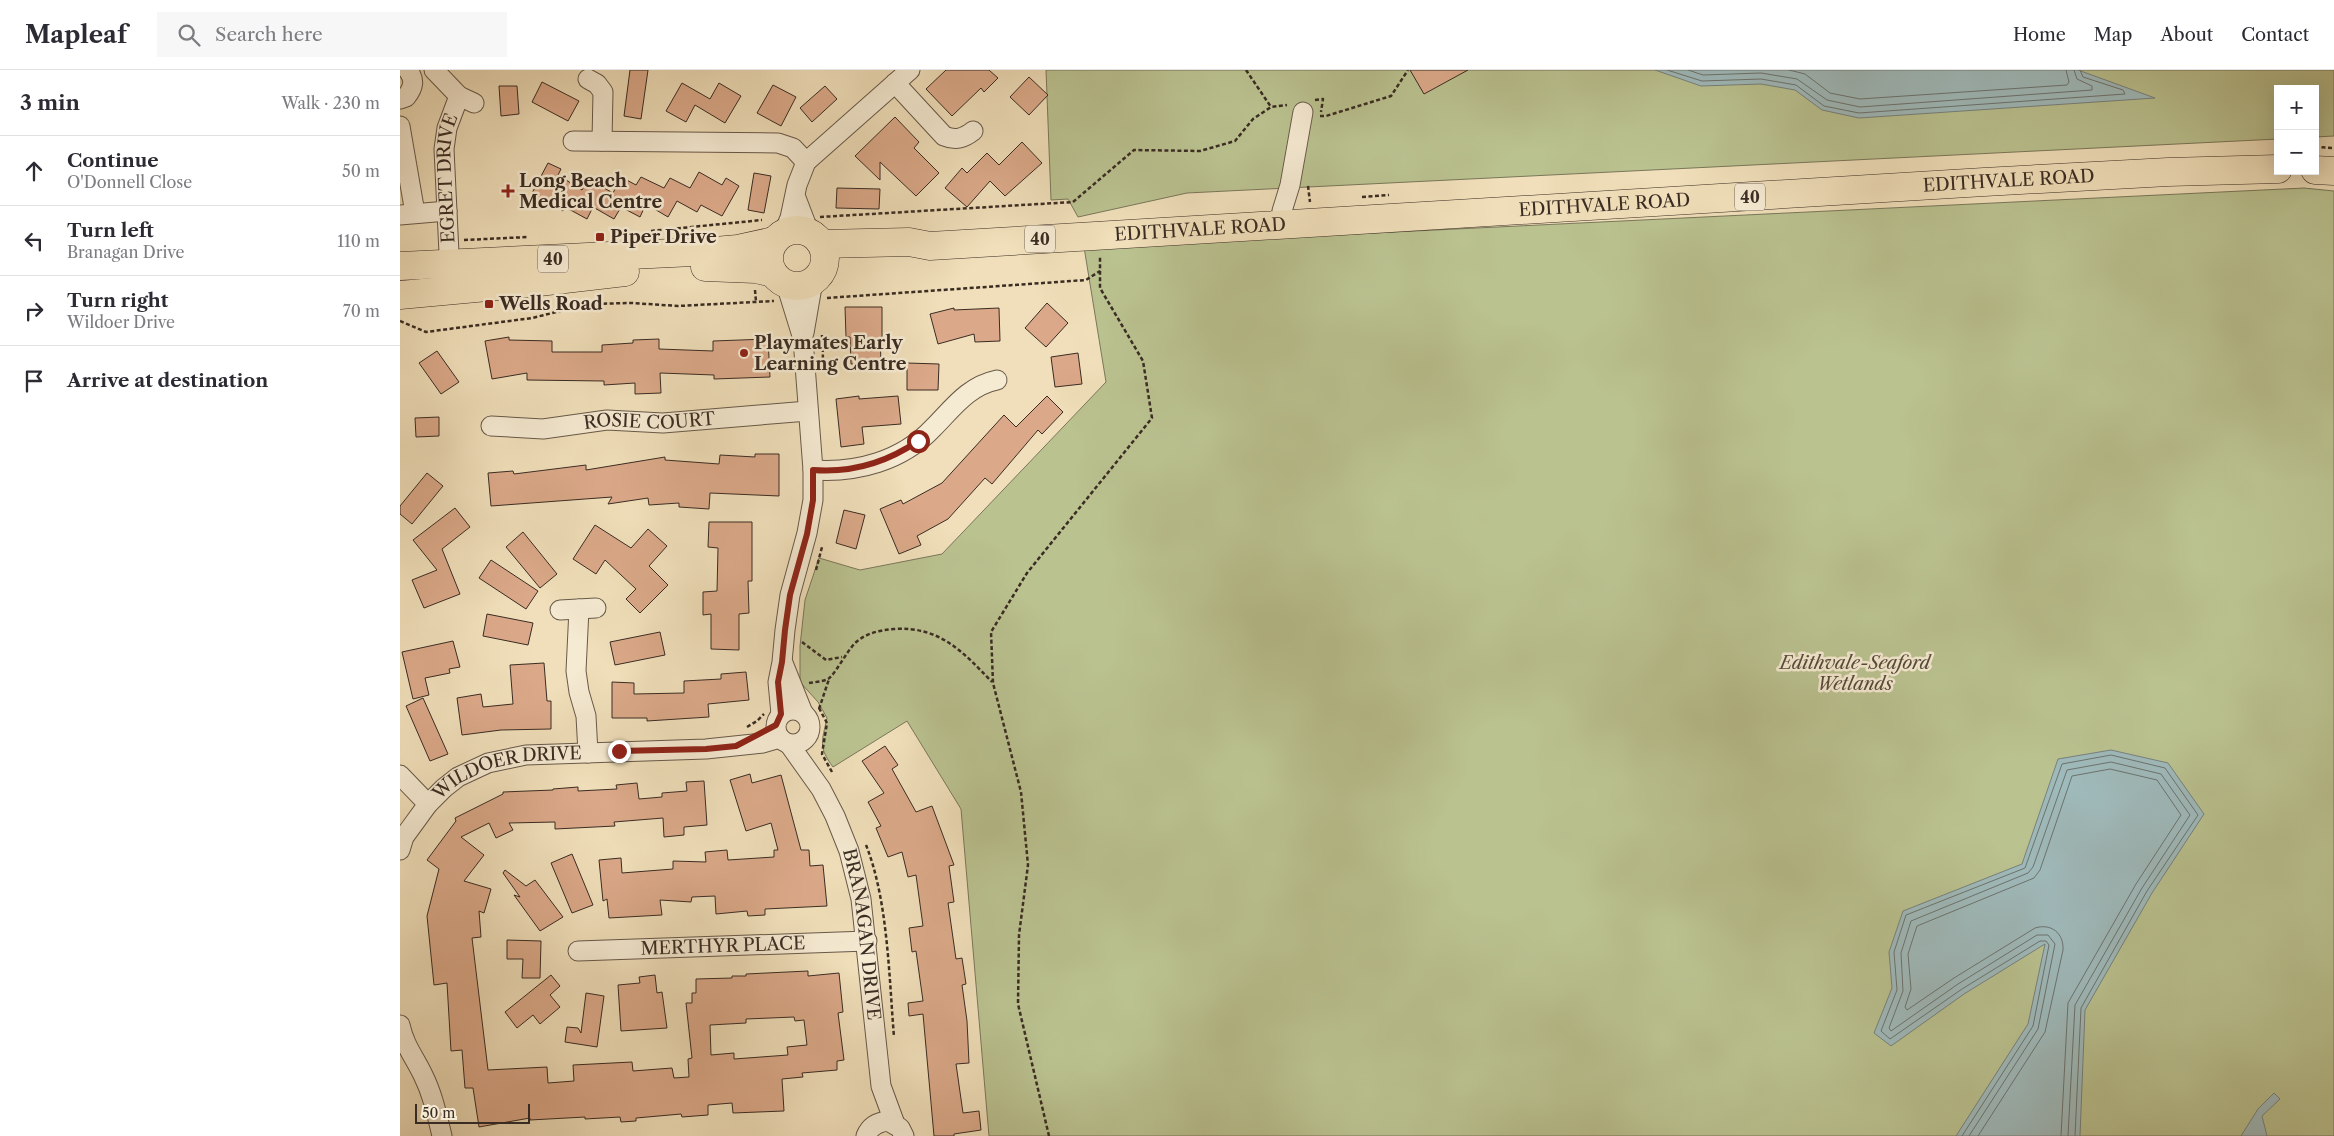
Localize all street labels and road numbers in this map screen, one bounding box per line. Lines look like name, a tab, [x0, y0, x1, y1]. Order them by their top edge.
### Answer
street label: EGRET DRIVE	[433, 110, 462, 244]
street label: EDITHVALE ROAD	[1922, 165, 2095, 197]
road number: 40	[1735, 184, 1765, 210]
street label: EDITHVALE ROAD	[1518, 189, 1691, 221]
street label: EDITHVALE ROAD	[1114, 213, 1287, 246]
road number: 40	[1025, 226, 1055, 252]
road number: 40	[538, 245, 568, 272]
street label: ROSIE COURT	[582, 408, 716, 434]
street label: WILDOER DRIVE	[427, 742, 582, 805]
street label: BRANAGAN DRIVE	[838, 846, 885, 1021]
street label: MERTHYR PLACE	[640, 932, 806, 960]

